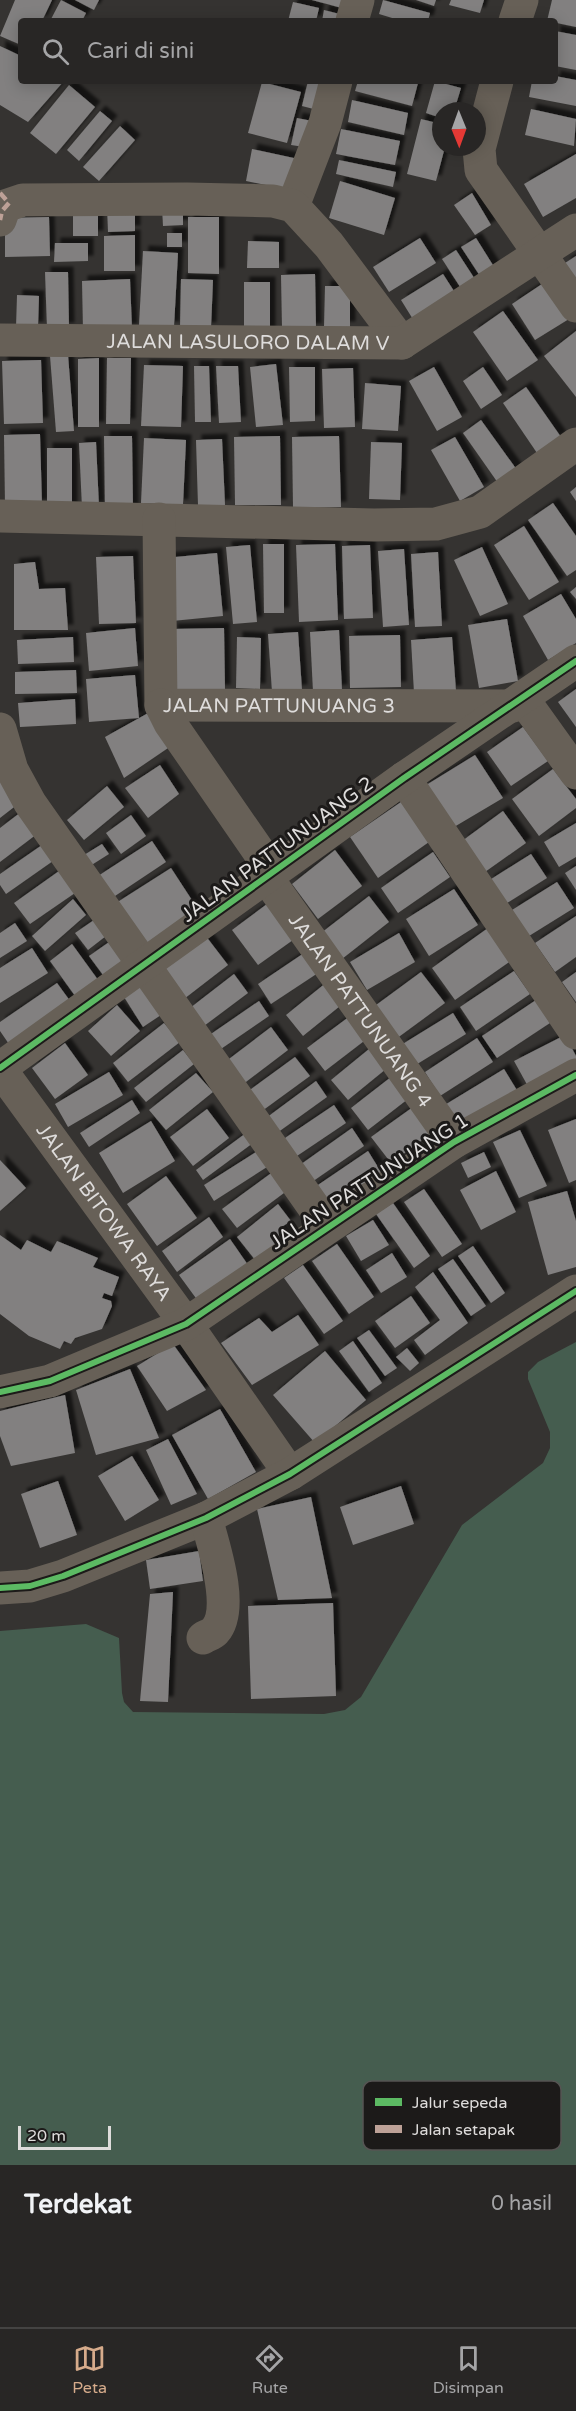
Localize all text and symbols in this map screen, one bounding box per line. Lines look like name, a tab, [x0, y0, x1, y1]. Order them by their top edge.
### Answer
search box	[18, 18, 558, 84]
icon: search	[39, 35, 72, 68]
text: Cari di sini	[87, 38, 194, 64]
north arrow	[432, 102, 486, 156]
street label: JALAN LASULORO DALAM V	[107, 330, 390, 356]
street label: JALAN PATTUNUANG 3	[163, 694, 395, 719]
street label: JALAN PATTUNUANG 2	[177, 772, 378, 928]
street label: JALAN PATTUNUANG 4	[283, 909, 437, 1112]
street label: JALAN PATTUNUANG 1	[266, 1109, 473, 1255]
street label: JALAN BITOWA RAYA	[31, 1119, 176, 1306]
legend	[363, 2081, 561, 2150]
text: Jalur sepeda	[412, 2093, 507, 2113]
text: Jalan setapak	[412, 2120, 515, 2140]
scale bar	[18, 2123, 111, 2150]
text: 20 m	[27, 2126, 66, 2146]
text: Terdekat	[24, 2189, 132, 2220]
text: 0 hasil	[491, 2192, 552, 2216]
tab: Peta	[72, 2342, 107, 2398]
tab: Rute	[252, 2342, 288, 2398]
tab: Disimpan	[433, 2342, 504, 2398]

